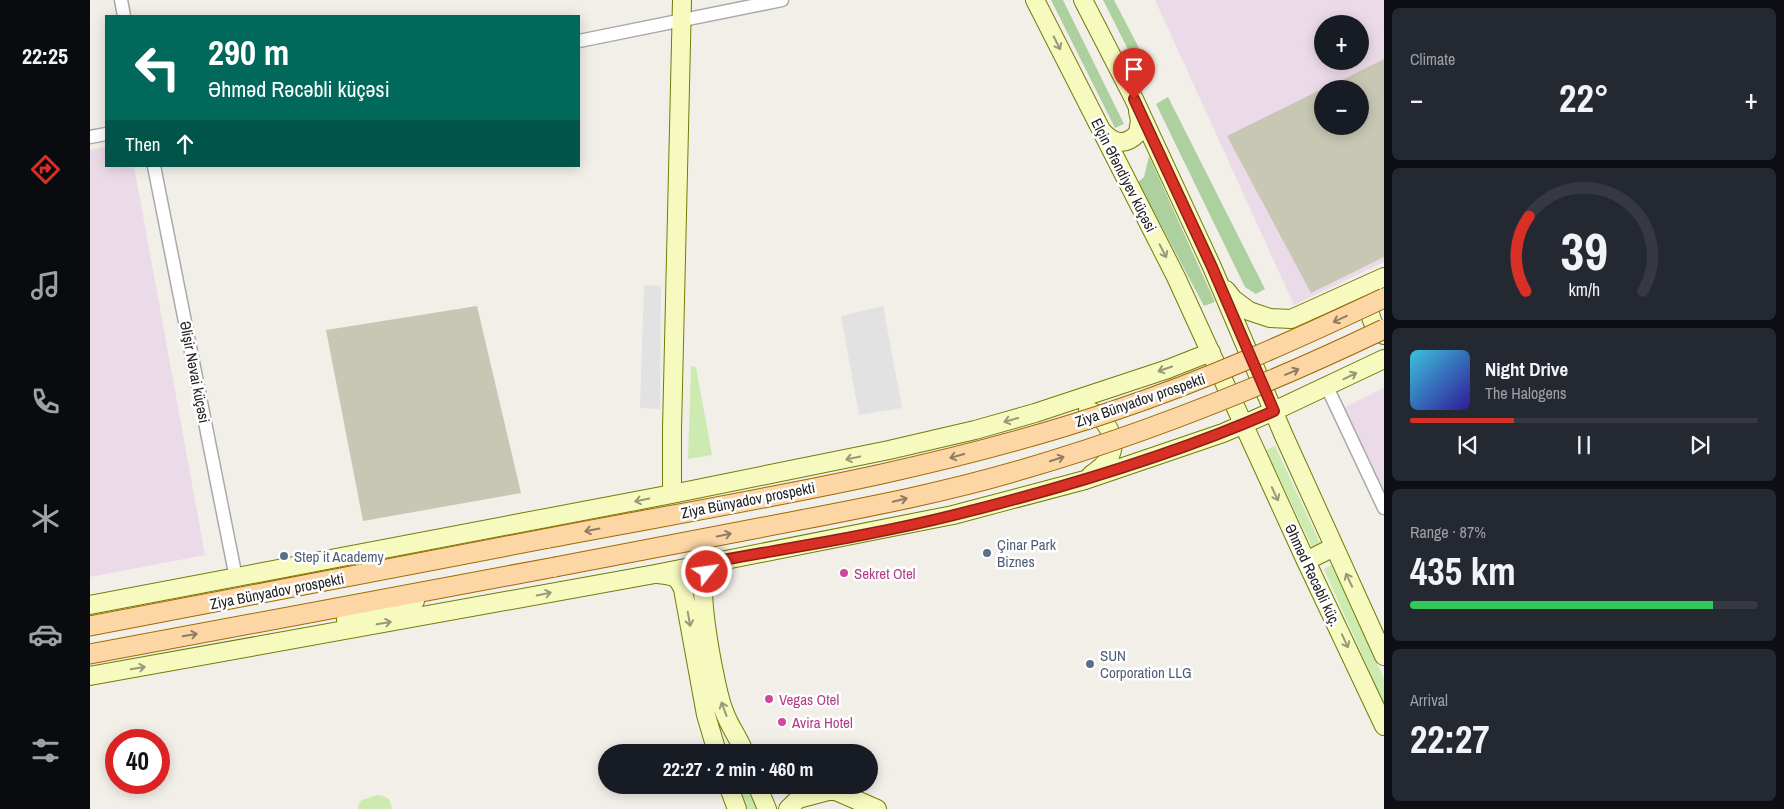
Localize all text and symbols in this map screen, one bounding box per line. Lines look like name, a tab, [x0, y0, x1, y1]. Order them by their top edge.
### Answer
map controls	[1314, 15, 1369, 135]
button: +	[1314, 15, 1369, 70]
text: 290 m	[208, 29, 289, 76]
icon: left	[125, 35, 190, 100]
one-way arrow	[1052, 36, 1062, 51]
text: 22:25	[22, 41, 68, 71]
pin	[1113, 48, 1155, 99]
text: Climate	[1410, 48, 1455, 70]
icon: arrive	[1120, 55, 1148, 83]
text: 22°	[1559, 73, 1609, 124]
text: Əhməd Rəcəbli küçəsi	[208, 74, 390, 104]
button: −	[1314, 80, 1369, 135]
text: −	[1410, 80, 1423, 118]
text: +	[1745, 80, 1758, 118]
street label: Elçin Əfəndiyev küçəsi	[1086, 114, 1162, 236]
icon: ahead	[171, 130, 199, 158]
text: Then	[125, 131, 161, 157]
icon: directions	[28, 152, 63, 187]
text: 39	[1560, 216, 1608, 286]
one-way arrow	[1158, 243, 1168, 258]
icon: music	[28, 268, 63, 303]
text: km/h	[1568, 278, 1600, 302]
one-way arrow	[1333, 315, 1348, 324]
street label: Əlişir Nəvai küçəsi	[175, 319, 215, 425]
text: Night Drive	[1485, 356, 1568, 382]
one-way arrow	[1157, 365, 1173, 375]
one-way arrow	[1284, 367, 1299, 377]
street label: Ziya Bünyadov prospekti	[1072, 368, 1208, 432]
one-way arrow	[1342, 370, 1357, 380]
text: The Halogens	[1485, 382, 1567, 404]
icon: phone	[28, 384, 63, 419]
one-way arrow	[1003, 415, 1019, 425]
icon: previous	[1454, 431, 1482, 459]
icon: pause	[1570, 431, 1598, 459]
icon: next	[1686, 431, 1714, 459]
one-way arrow	[949, 452, 965, 461]
one-way arrow	[1049, 453, 1065, 463]
one-way arrow	[845, 454, 861, 463]
street label: Ziya Bünyadov prospekti	[679, 477, 817, 523]
one-way arrow	[1271, 486, 1281, 501]
one-way arrow	[634, 495, 650, 505]
one-way arrow	[892, 495, 908, 504]
icon: climate	[28, 501, 63, 536]
street label: Əhməd Rəcəbli küç.	[1280, 520, 1346, 630]
text: Range · 87%	[1410, 521, 1486, 543]
one-way arrow	[584, 526, 600, 535]
one-way arrow	[715, 529, 731, 539]
place label: Çinar Park Biznes	[997, 534, 1057, 572]
position arrow	[680, 545, 732, 597]
place label: Step it Academy	[294, 546, 384, 567]
text: 435 km	[1410, 546, 1516, 597]
marker: Çinar Park Biznes	[981, 547, 993, 559]
marker: Step it Academy	[278, 550, 290, 562]
place label: Sekret Otel	[854, 563, 916, 584]
marker: Sekret Otel	[838, 567, 850, 579]
street label: Ziya Bünyadov prospekti	[208, 568, 346, 614]
one-way arrow	[1344, 573, 1354, 588]
one-way arrow	[536, 589, 552, 599]
one-way arrow	[684, 611, 694, 627]
icon: car	[28, 617, 63, 652]
one-way arrow	[376, 618, 392, 628]
one-way arrow	[181, 630, 197, 640]
one-way arrow	[1340, 633, 1350, 648]
place label: SUN Corporation LLG	[1100, 645, 1192, 683]
marker: SUN Corporation LLG	[1084, 658, 1096, 670]
one-way arrow	[130, 662, 146, 672]
place label: Vegas Otel	[779, 689, 839, 710]
text: Arrival	[1410, 689, 1448, 711]
marker: Vegas Otel	[763, 693, 775, 705]
one-way arrow	[719, 701, 728, 717]
place label: Avira Hotel	[791, 712, 853, 733]
text: 22:27	[1410, 714, 1490, 765]
marker: Avira Hotel	[776, 716, 788, 728]
speed limit sign: 40	[105, 729, 170, 794]
icon: filters	[28, 733, 63, 768]
text: 22:27 · 2 min · 460 m	[663, 756, 813, 782]

